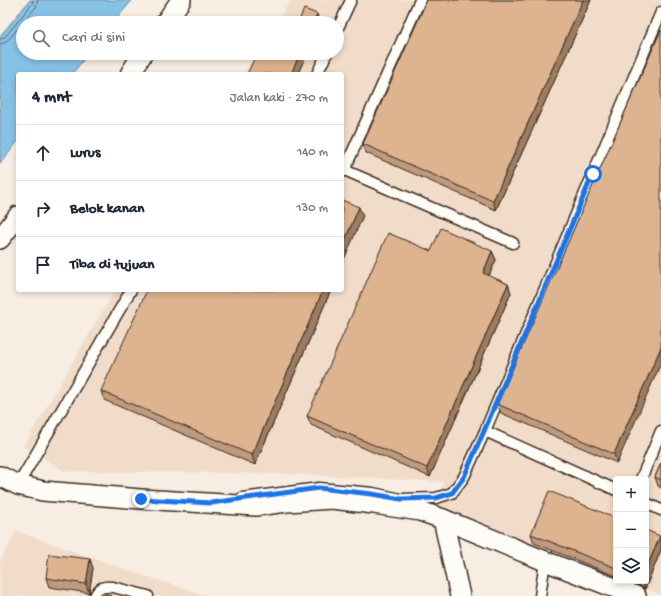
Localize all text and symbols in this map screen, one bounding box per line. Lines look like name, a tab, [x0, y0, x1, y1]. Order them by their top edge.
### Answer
search box	[16, 16, 344, 60]
icon: search	[30, 27, 52, 49]
text: Cari di sini	[62, 29, 125, 47]
text: 4 mnt	[32, 88, 71, 108]
text: Jalan kaki · 270 m	[230, 91, 328, 106]
icon: ahead	[32, 142, 54, 164]
text: Lurus	[70, 144, 100, 162]
text: 140 m	[297, 145, 328, 160]
route start	[584, 165, 602, 183]
icon: right	[32, 198, 54, 220]
text: Belok kanan	[70, 200, 144, 218]
text: 130 m	[296, 201, 328, 216]
icon: arrive	[32, 254, 54, 276]
text: Tiba di tujuan	[70, 256, 154, 274]
map controls	[613, 476, 649, 584]
button: +	[613, 476, 649, 512]
route end	[132, 490, 150, 508]
button: −	[613, 512, 649, 548]
button: layers	[613, 548, 649, 584]

